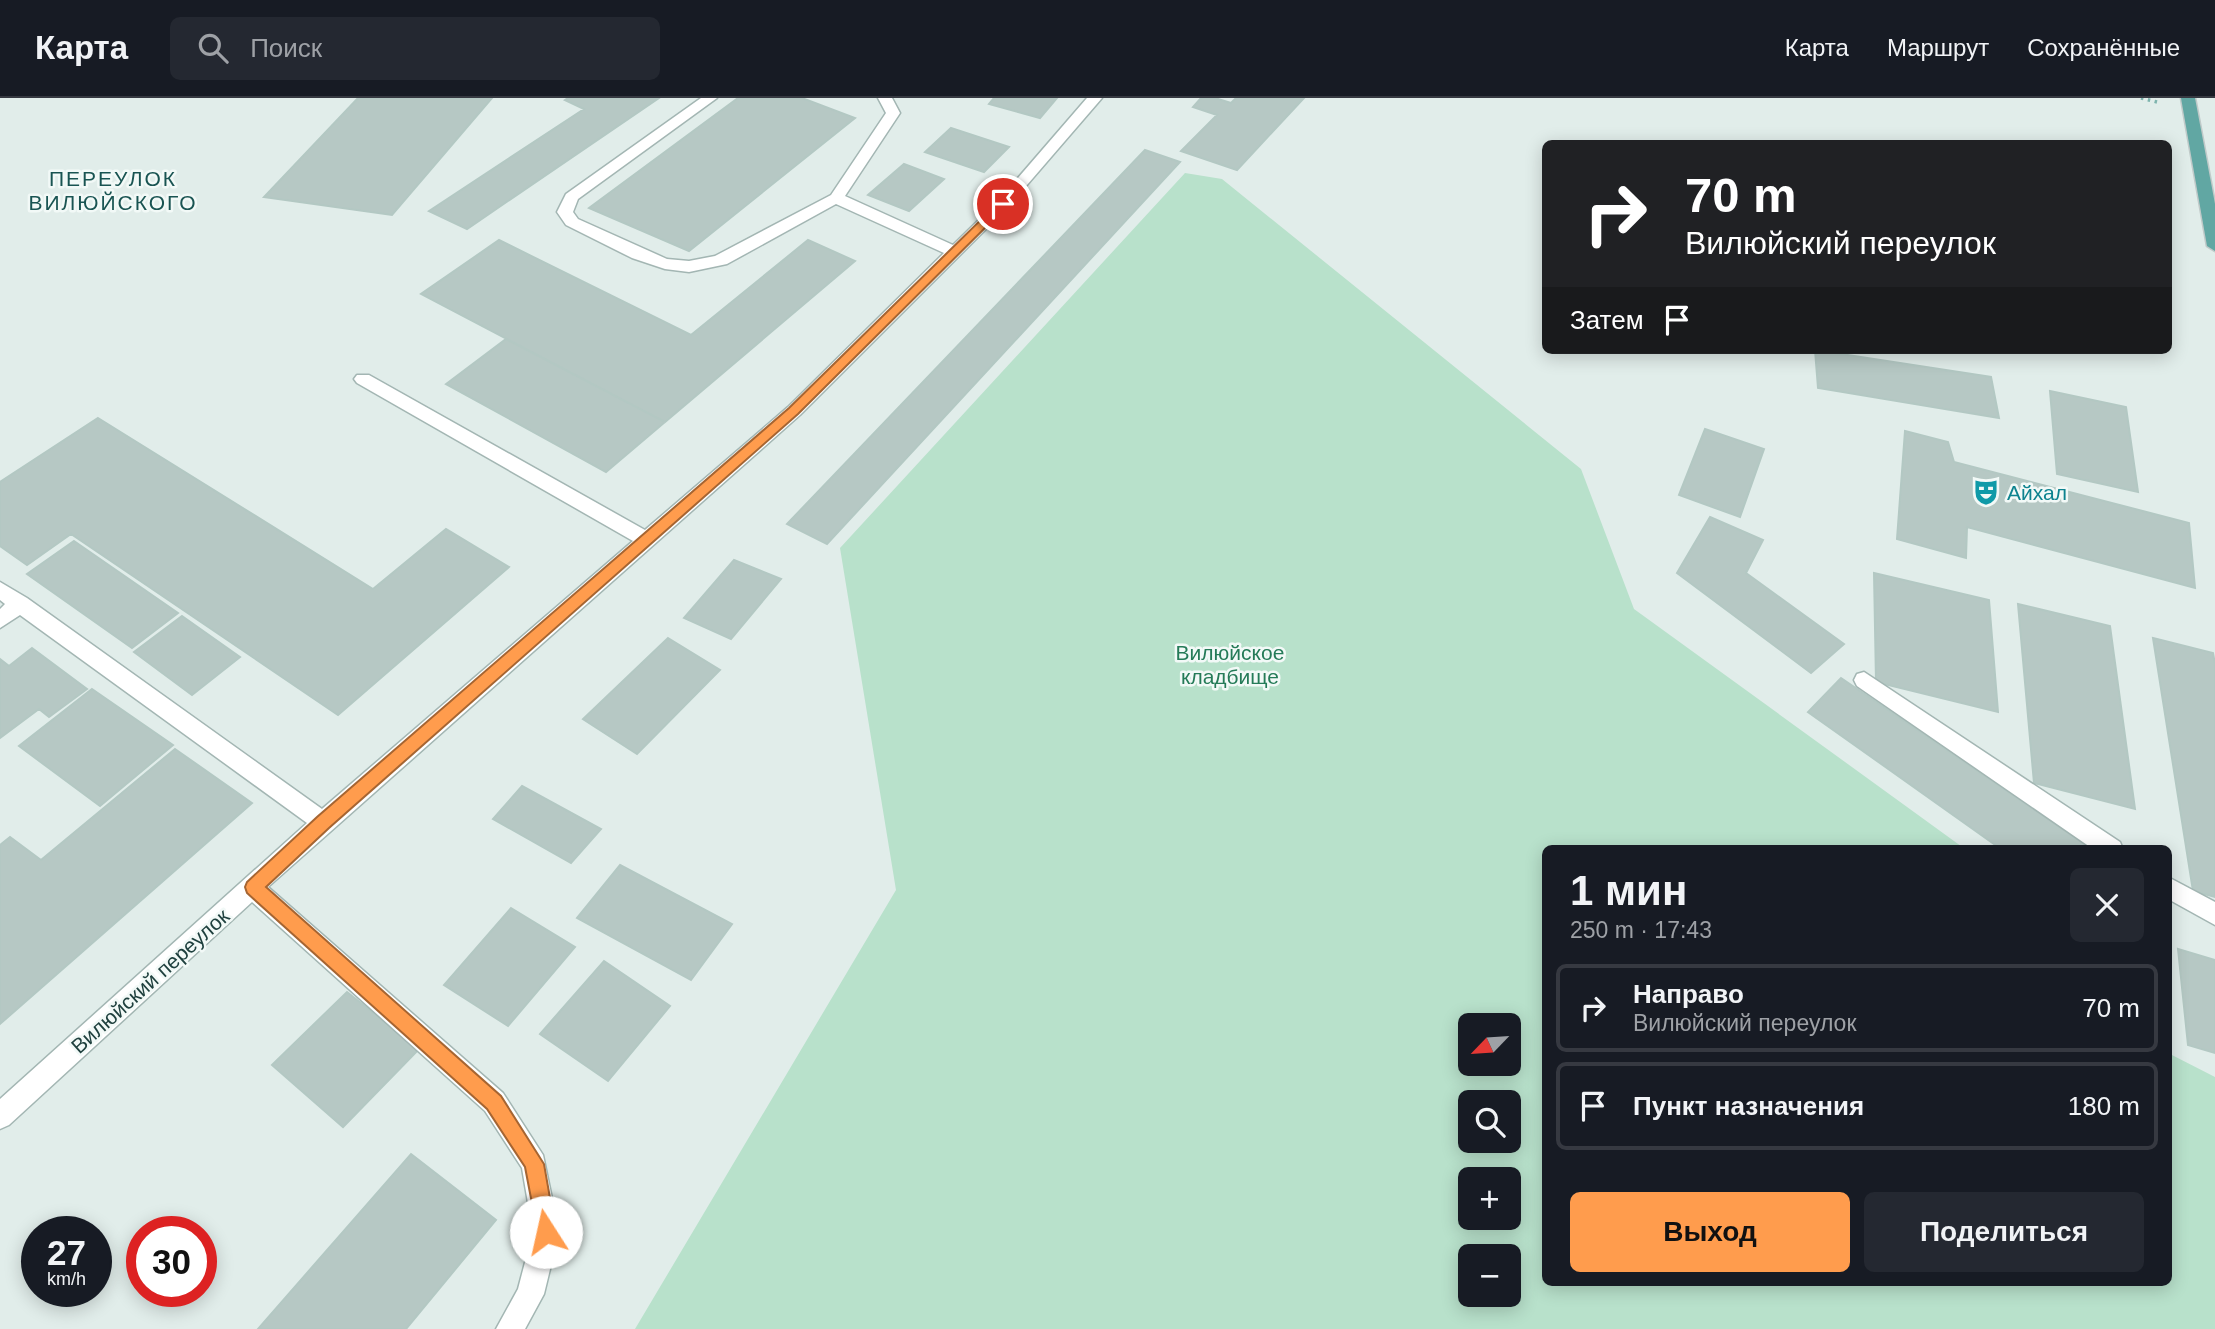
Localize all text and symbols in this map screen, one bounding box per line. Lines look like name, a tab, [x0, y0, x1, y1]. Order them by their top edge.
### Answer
search box	[170, 17, 660, 80]
text: Карта	[35, 29, 128, 66]
icon: search	[194, 29, 232, 67]
text: Поиск	[250, 33, 322, 63]
text: Карта	[1785, 34, 1849, 61]
text: Маршрут	[1887, 34, 1989, 61]
text: Сохранённые	[2027, 34, 2180, 61]
district label: ПЕРЕУЛОК ВИЛЮЙСКОГО	[28, 167, 198, 214]
icon: right	[1570, 168, 1661, 259]
text: 70 m	[1685, 168, 1797, 222]
pin	[973, 174, 1033, 234]
icon: arrive	[984, 185, 1022, 223]
text: Вилюйский переулок	[1685, 225, 1996, 261]
icon: arrive	[1658, 301, 1696, 339]
text: Затем	[1570, 305, 1644, 335]
theatre icon: Айхал	[1971, 477, 2001, 507]
place label: Айхал	[2007, 481, 2067, 504]
park label: Вилюйское кладбище	[1176, 641, 1284, 688]
text: 1 мин	[1570, 867, 1687, 914]
button: close	[2070, 868, 2144, 942]
street label: Вилюйский переулок	[66, 904, 234, 1058]
text: 250 m · 17:43	[1570, 917, 1712, 943]
text: Направо	[1633, 979, 1744, 1009]
icon: right	[1574, 989, 1612, 1027]
text: 70 m	[2082, 993, 2140, 1023]
text: Вилюйский переулок	[1633, 1010, 1856, 1036]
north arrow	[1458, 1013, 1521, 1076]
map controls	[1458, 1013, 1521, 1307]
icon: arrive	[1574, 1087, 1612, 1125]
button: search	[1458, 1090, 1521, 1153]
text: Пункт назначения	[1633, 1091, 1864, 1121]
text: 180 m	[2068, 1091, 2140, 1121]
button: +	[1458, 1167, 1521, 1230]
button: Выход	[1570, 1192, 1850, 1272]
button: Поделиться	[1864, 1192, 2144, 1272]
position arrow	[509, 1195, 583, 1269]
speed limit sign: 30	[126, 1216, 217, 1307]
text: 27	[47, 1233, 86, 1272]
button: −	[1458, 1244, 1521, 1307]
text: km/h	[47, 1269, 86, 1289]

